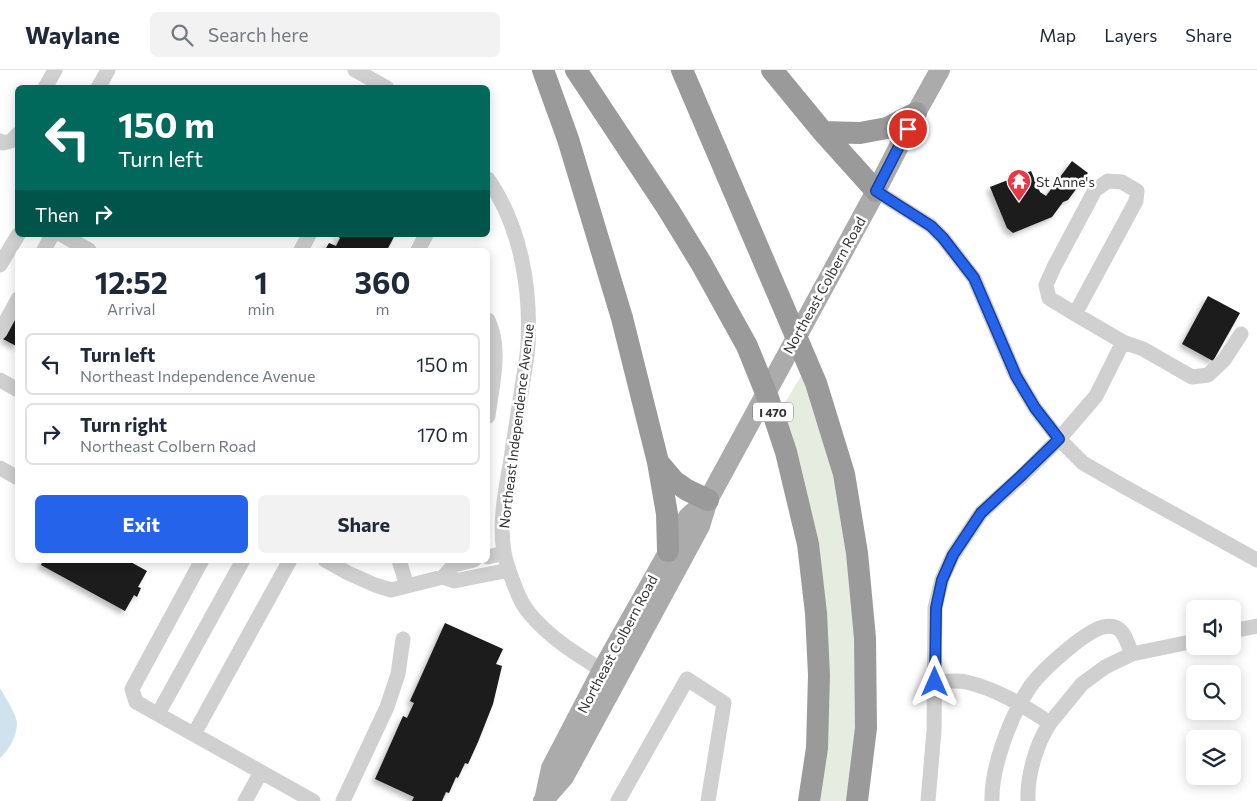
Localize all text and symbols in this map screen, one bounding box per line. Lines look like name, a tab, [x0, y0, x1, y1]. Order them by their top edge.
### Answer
search box	[150, 12, 500, 57]
text: Waylane	[25, 20, 120, 49]
icon: search	[168, 21, 196, 49]
text: Search here	[208, 23, 308, 46]
text: Map	[1039, 24, 1076, 46]
text: Layers	[1104, 24, 1157, 46]
text: Share	[1185, 24, 1232, 46]
text: 150 m	[118, 102, 215, 145]
icon: left	[35, 105, 100, 170]
pin	[887, 108, 929, 150]
icon: arrive	[894, 115, 922, 143]
text: Turn left	[118, 145, 203, 172]
temple icon: St Anne's	[1006, 168, 1032, 202]
place label: St Anne's	[1036, 173, 1095, 190]
icon: right	[89, 200, 117, 228]
text: Then	[35, 203, 79, 226]
street label: Northeast Colbern Road	[779, 214, 869, 356]
text: 12:52	[95, 263, 168, 300]
text: 1	[254, 263, 268, 300]
text: 360	[354, 263, 410, 300]
text: Arrival	[107, 299, 155, 318]
text: min	[247, 299, 275, 318]
text: m	[375, 299, 389, 318]
street label: Northeast Independence Avenue	[495, 323, 537, 529]
text: Turn left	[80, 343, 155, 366]
icon: left	[37, 350, 65, 378]
text: 150 m	[416, 353, 468, 376]
text: Northeast Independence Avenue	[80, 366, 315, 385]
road number: I 470	[753, 402, 793, 422]
text: Turn right	[80, 413, 167, 436]
icon: right	[37, 420, 65, 448]
text: 170 m	[417, 423, 468, 446]
text: Northeast Colbern Road	[80, 436, 256, 455]
button: Exit	[35, 495, 248, 553]
button: Share	[258, 495, 470, 553]
street label: Northeast Colbern Road	[573, 572, 661, 716]
map controls	[1186, 600, 1241, 785]
button: sound	[1186, 600, 1241, 655]
position arrow	[908, 655, 960, 707]
button: search	[1186, 665, 1241, 720]
button: layers	[1186, 730, 1241, 785]

